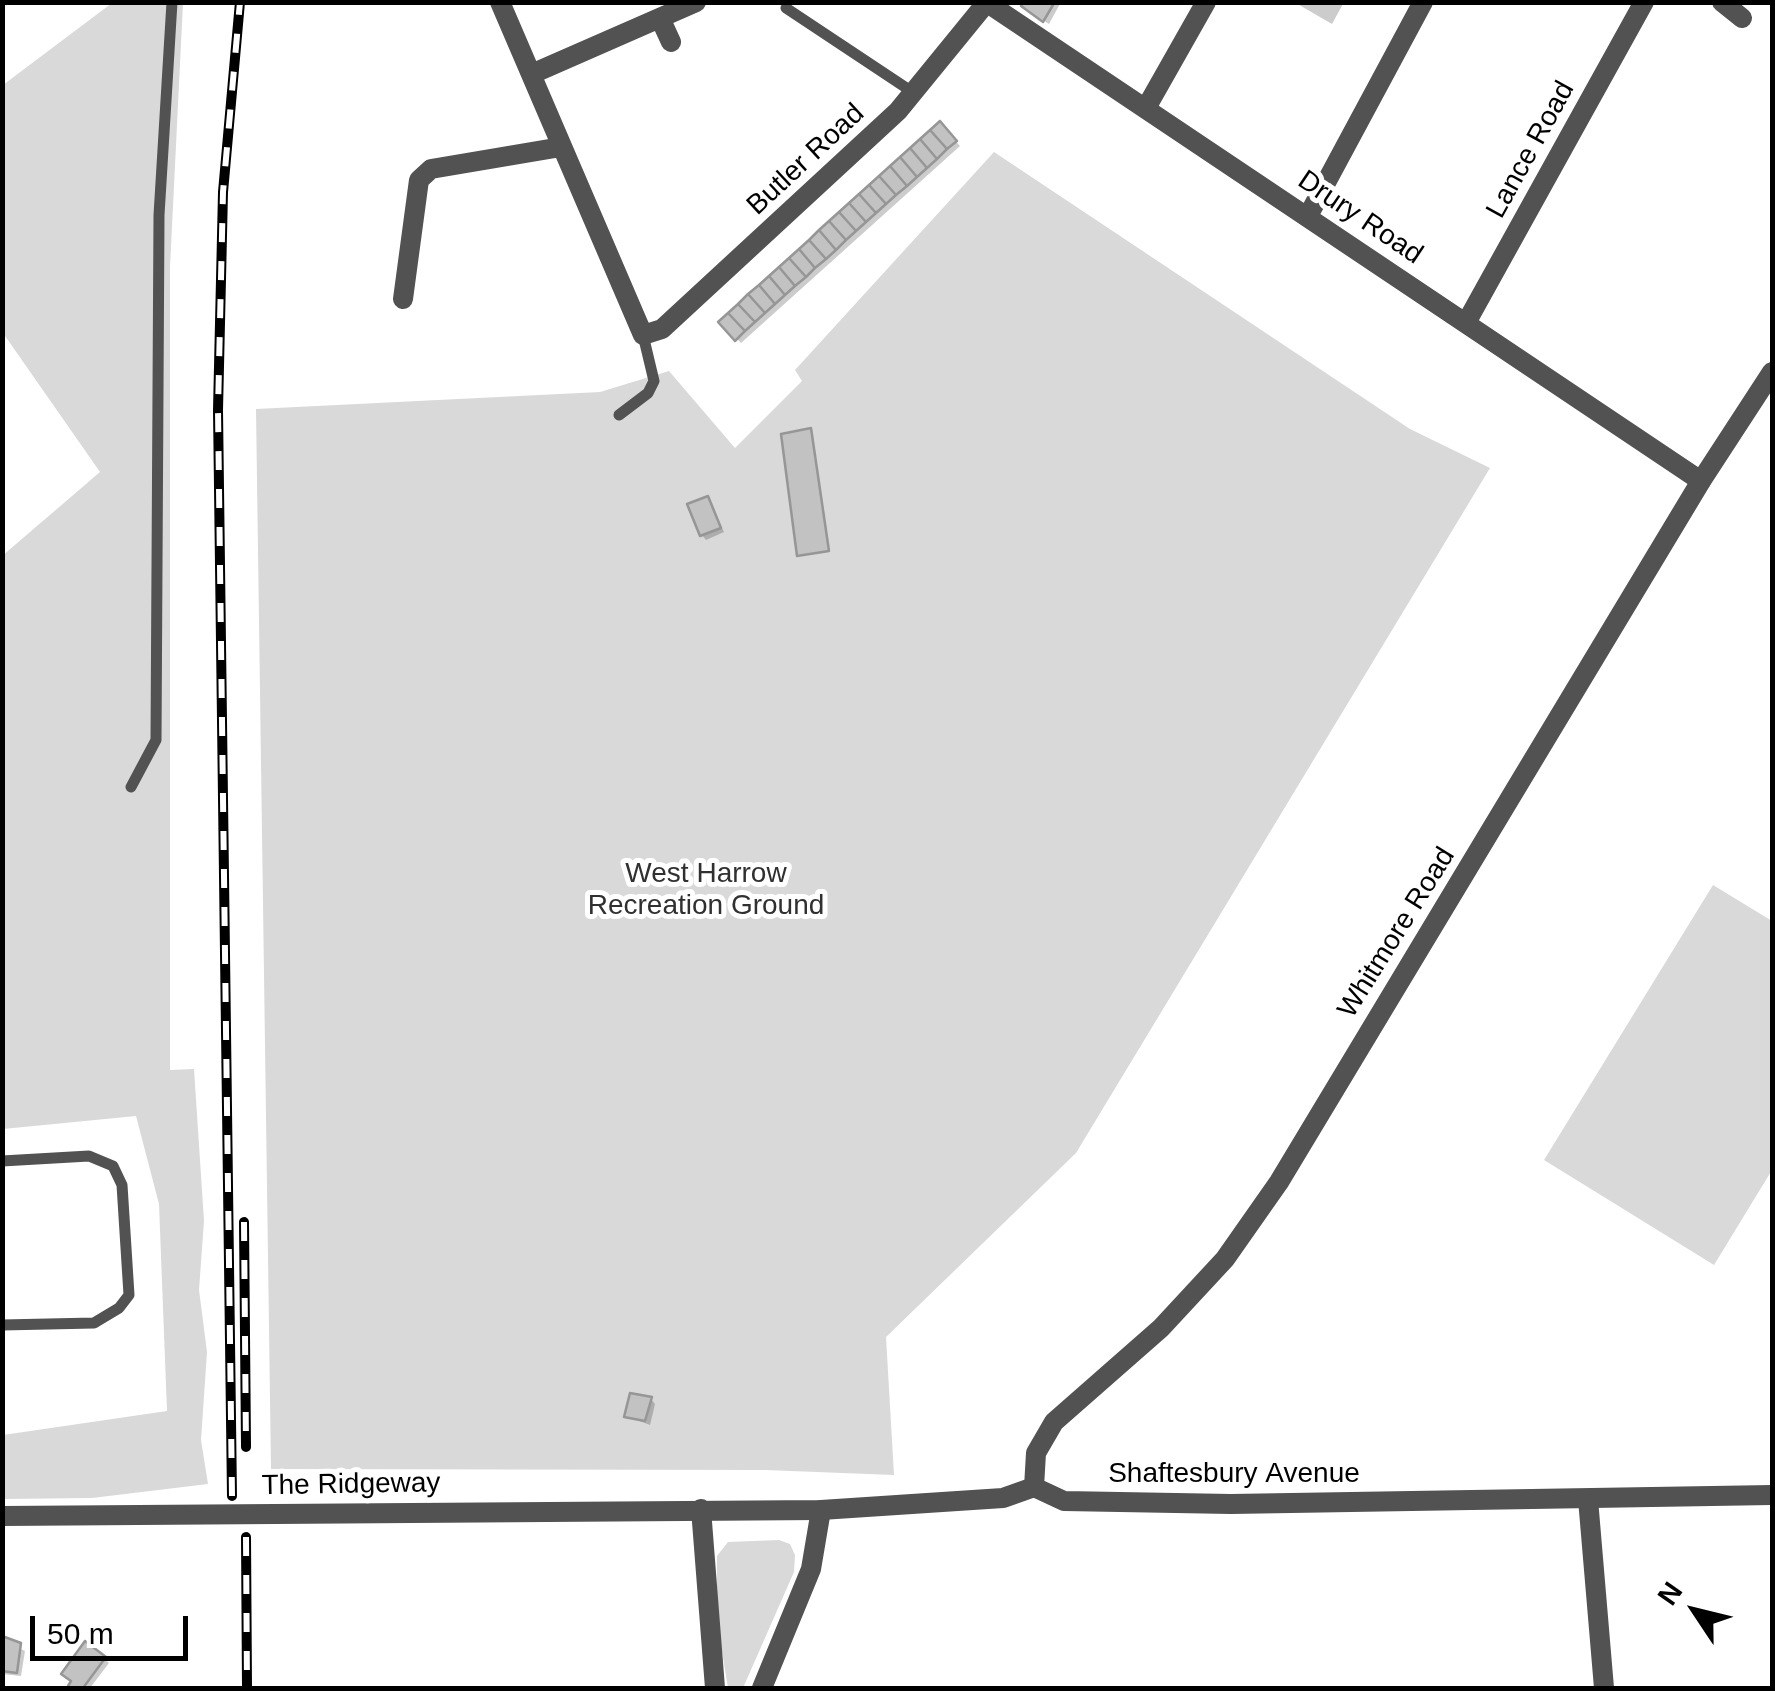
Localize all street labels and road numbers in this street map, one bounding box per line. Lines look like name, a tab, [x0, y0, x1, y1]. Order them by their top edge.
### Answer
street label: Lance Road	[1480, 76, 1582, 224]
street label: Butler Road	[740, 97, 872, 223]
street label: Drury Road	[1291, 164, 1429, 272]
street label: Whitmore Road	[1331, 842, 1463, 1024]
street label: Shaftesbury Avenue	[1108, 1457, 1360, 1491]
street label: The Ridgeway	[261, 1467, 441, 1503]

